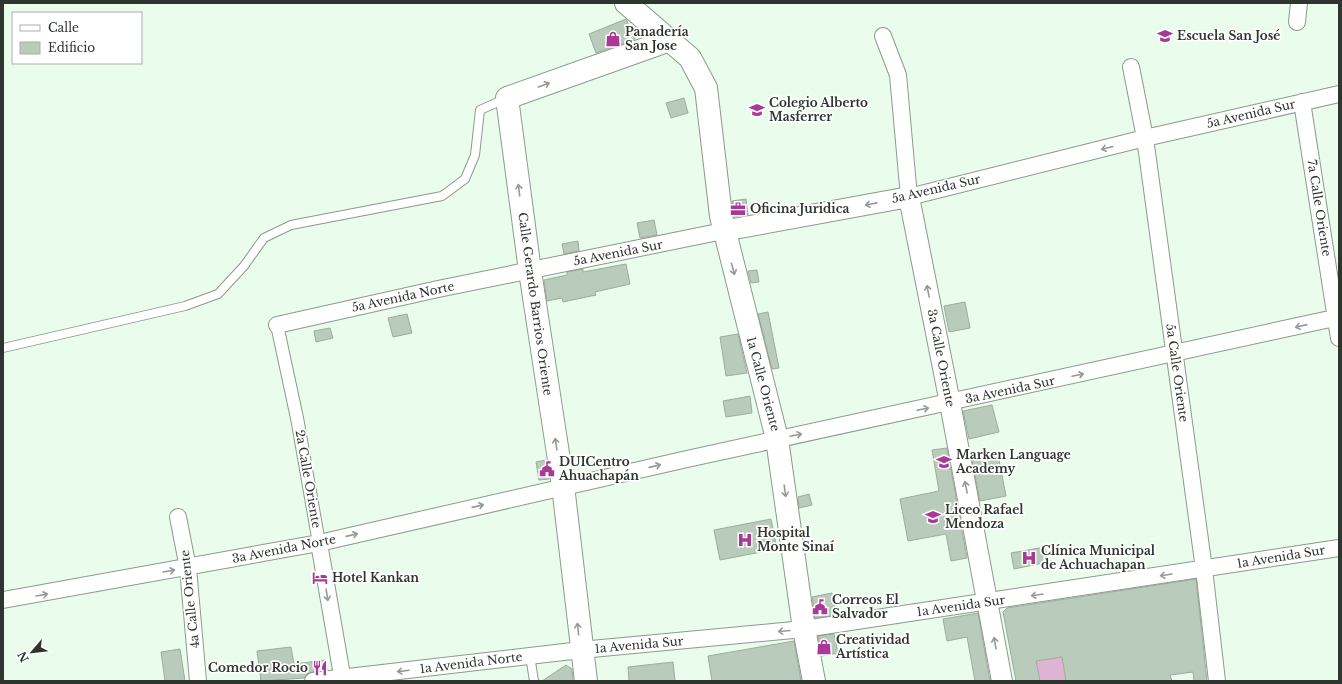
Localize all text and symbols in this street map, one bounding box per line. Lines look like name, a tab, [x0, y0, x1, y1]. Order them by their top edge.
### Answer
legend	[12, 12, 142, 64]
text: Calle	[48, 20, 79, 35]
place label: Panadería San Jose	[625, 24, 689, 53]
school or university icon: Escuela San José	[1156, 27, 1174, 45]
place label: Escuela San José	[1177, 28, 1280, 43]
shop icon: Panadería San Jose	[604, 30, 622, 48]
text: Edificio	[48, 40, 95, 55]
one-way arrow	[537, 81, 550, 88]
place label: Colegio Alberto Masferrer	[769, 95, 868, 124]
street label: 5a Avenida Sur	[1205, 96, 1297, 131]
school or university icon: Colegio Alberto Masferrer	[748, 101, 766, 119]
one-way arrow	[1101, 144, 1114, 152]
street label: 7a Calle Oriente	[1304, 158, 1335, 258]
street label: 5a Avenida Sur	[890, 171, 982, 206]
one-way arrow	[515, 184, 523, 197]
office icon: Oficina Juridica	[729, 200, 747, 218]
one-way arrow	[865, 200, 878, 208]
place label: Oficina Juridica	[750, 201, 849, 216]
street label: Calle Gerardo Barrios Oriente	[515, 211, 556, 397]
street label: 5a Avenida Sur	[572, 236, 664, 269]
one-way arrow	[730, 262, 737, 275]
street label: 5a Avenida Norte	[350, 278, 456, 315]
one-way arrow	[923, 285, 931, 298]
street label: 3a Calle Oriente	[925, 308, 958, 408]
street label: 5a Calle Oriente	[1163, 323, 1192, 423]
one-way arrow	[1295, 323, 1308, 330]
street label: 1a Calle Oriente	[744, 335, 783, 433]
one-way arrow	[1071, 371, 1084, 379]
street label: 3a Avenida Sur	[964, 373, 1056, 406]
one-way arrow	[916, 404, 929, 412]
street label: 2a Calle Oriente	[292, 429, 325, 529]
one-way arrow	[789, 430, 802, 438]
one-way arrow	[552, 438, 560, 451]
place label: Marken Language Academy	[955, 447, 1071, 476]
school or university icon: Marken Language Academy	[935, 453, 953, 471]
place label: DUICentro Ahuachapán	[558, 454, 639, 483]
public building icon: DUICentro Ahuachapán	[538, 460, 556, 478]
one-way arrow	[648, 461, 661, 469]
one-way arrow	[962, 481, 970, 494]
one-way arrow	[781, 484, 789, 497]
one-way arrow	[472, 501, 485, 509]
place label: Liceo Rafael Mendoza	[945, 502, 1024, 531]
school or university icon: Liceo Rafael Mendoza	[924, 508, 942, 526]
place label: Hospital Monte Sinaí	[757, 525, 835, 554]
street label: 3a Avenida Norte	[231, 531, 337, 566]
one-way arrow	[345, 531, 358, 539]
hospital icon: Hospital Monte Sinaí	[736, 531, 754, 549]
street label: 1a Avenida Sur	[1236, 542, 1326, 571]
place label: Clínica Municipal de Achuachapan	[1041, 543, 1156, 572]
street label: 4a Calle Oriente	[177, 549, 202, 649]
hospital icon: Clínica Municipal de Achuachapan	[1020, 549, 1038, 567]
one-way arrow	[162, 567, 175, 575]
hotel icon: Hotel Kankan	[311, 569, 329, 587]
place label: Hotel Kankan	[332, 570, 419, 585]
one-way arrow	[1160, 571, 1173, 579]
one-way arrow	[324, 588, 332, 601]
one-way arrow	[35, 590, 48, 598]
one-way arrow	[1031, 591, 1044, 599]
place label: Correos El Salvador	[832, 592, 900, 621]
street label: 1a Avenida Sur	[916, 592, 1006, 619]
public building icon: Correos El Salvador	[811, 598, 829, 616]
one-way arrow	[574, 622, 582, 635]
one-way arrow	[778, 628, 791, 635]
north arrow	[12, 632, 52, 672]
place label: Creatividad Artística	[835, 632, 911, 661]
street label: 1a Avenida Sur	[594, 633, 684, 656]
one-way arrow	[991, 636, 999, 649]
shop icon: Creatividad Artística	[815, 638, 833, 656]
text: N	[14, 648, 32, 665]
street label: 1a Avenida Norte	[419, 649, 523, 676]
restaurant icon: Comedor Rocio	[311, 659, 329, 677]
place label: Comedor Rocio	[208, 660, 308, 675]
one-way arrow	[397, 667, 410, 674]

